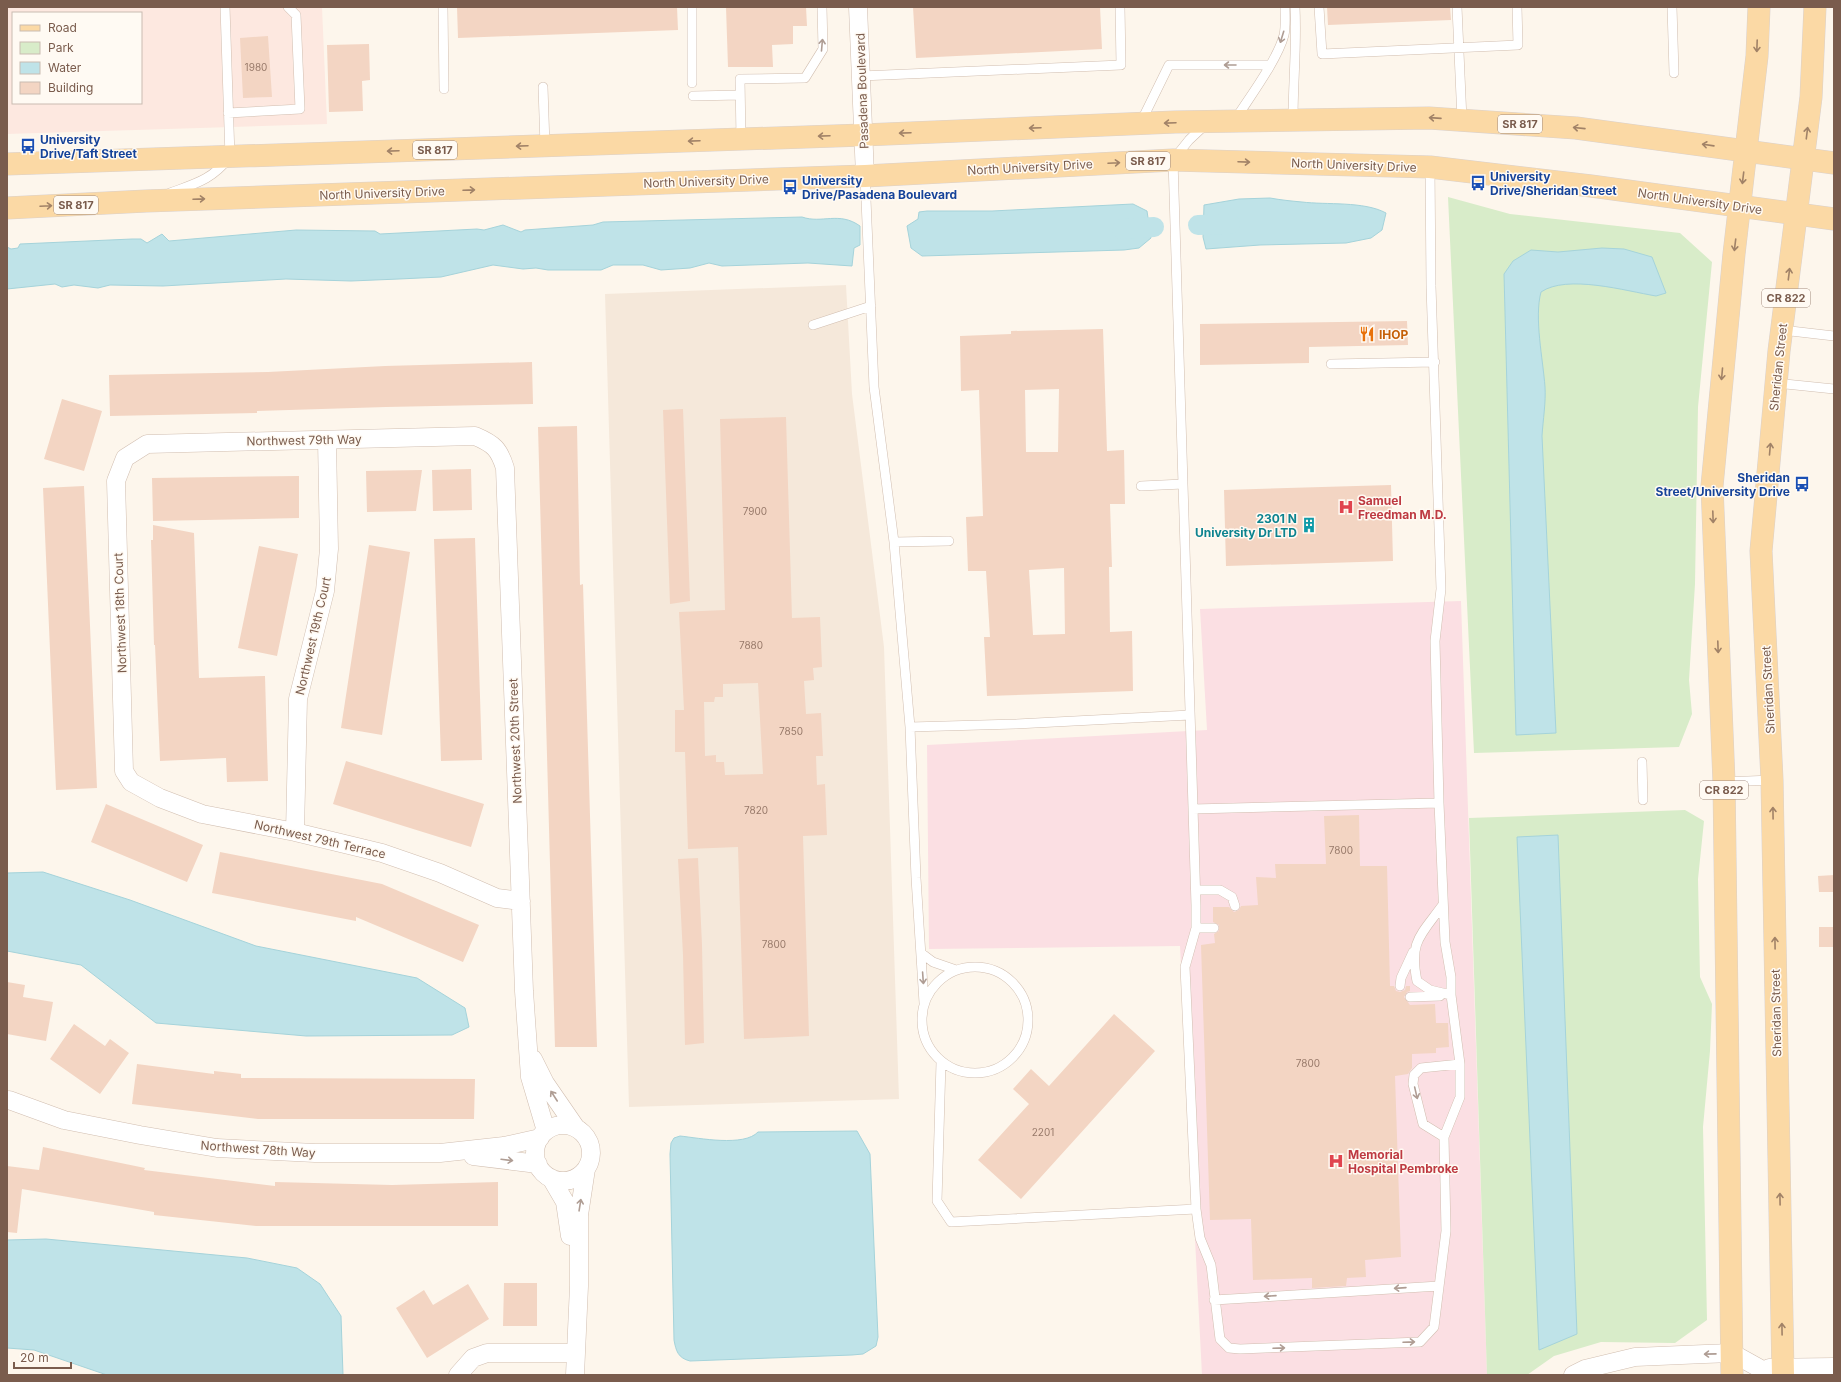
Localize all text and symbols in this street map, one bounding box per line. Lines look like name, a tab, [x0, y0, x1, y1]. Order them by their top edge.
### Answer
legend	[12, 12, 142, 104]
text: Road	[48, 20, 77, 35]
one-way arrow	[1278, 31, 1285, 44]
street label: Pasadena Boulevard	[852, 33, 872, 149]
one-way arrow	[818, 38, 826, 51]
one-way arrow	[1754, 39, 1761, 52]
text: Park	[48, 40, 74, 55]
text: Water	[48, 60, 82, 75]
house number: 1980	[245, 61, 267, 73]
one-way arrow	[1224, 61, 1237, 69]
text: Building	[48, 80, 93, 95]
one-way arrow	[1429, 114, 1442, 122]
road number: SR 817	[1498, 115, 1542, 133]
one-way arrow	[1164, 119, 1177, 126]
one-way arrow	[1029, 125, 1042, 132]
one-way arrow	[1572, 125, 1585, 132]
one-way arrow	[1803, 127, 1810, 140]
one-way arrow	[899, 130, 912, 137]
place label: University Drive/Taft Street	[40, 132, 137, 161]
one-way arrow	[818, 133, 831, 140]
bus stop icon: University Drive/Taft Street	[19, 137, 37, 155]
one-way arrow	[688, 137, 701, 145]
road number: SR 817	[413, 141, 457, 159]
one-way arrow	[1701, 141, 1714, 149]
one-way arrow	[516, 143, 529, 150]
one-way arrow	[387, 147, 400, 155]
road number: SR 817	[1126, 152, 1170, 170]
street label: North University Drive	[1291, 155, 1417, 175]
street label: North University Drive	[967, 156, 1093, 178]
one-way arrow	[1237, 158, 1250, 166]
one-way arrow	[1107, 159, 1120, 166]
place label: University Drive/Sheridan Street	[1490, 169, 1617, 198]
street label: North University Drive	[643, 171, 769, 191]
one-way arrow	[1739, 171, 1747, 184]
place label: University Drive/Pasadena Boulevard	[802, 173, 957, 202]
bus stop icon: University Drive/Sheridan Street	[1469, 174, 1487, 192]
bus stop icon: University Drive/Pasadena Boulevard	[781, 178, 799, 196]
street label: North University Drive	[319, 183, 445, 203]
street label: North University Drive	[1637, 185, 1763, 217]
one-way arrow	[462, 186, 475, 194]
road number: SR 817	[54, 196, 98, 214]
one-way arrow	[192, 196, 205, 203]
one-way arrow	[39, 202, 52, 210]
one-way arrow	[1731, 238, 1739, 251]
one-way arrow	[1785, 268, 1793, 281]
road number: CR 822	[1762, 289, 1810, 307]
street label: Sheridan Street	[1766, 322, 1790, 411]
restaurant icon: IHOP	[1358, 325, 1376, 343]
place label: IHOP	[1379, 327, 1409, 342]
one-way arrow	[1719, 367, 1726, 380]
street label: Northwest 79th Way	[246, 431, 362, 449]
one-way arrow	[1767, 443, 1774, 456]
place label: Sheridan Street/University Drive	[1656, 470, 1790, 499]
bus stop icon: Sheridan Street/University Drive	[1793, 475, 1811, 493]
place label: Samuel Freedman M.D.	[1358, 493, 1447, 522]
hospital icon: Samuel Freedman M.D.	[1337, 498, 1355, 516]
house number: 7900	[743, 505, 767, 517]
one-way arrow	[1709, 510, 1717, 523]
place label: 2301 N University Dr LTD	[1195, 511, 1297, 540]
building icon: 2301 N University Dr LTD	[1300, 516, 1318, 534]
street label: Northwest 18th Court	[110, 552, 130, 674]
street label: Northwest 19th Court	[292, 575, 334, 697]
house number: 7880	[739, 639, 763, 651]
one-way arrow	[1715, 640, 1722, 653]
street label: Sheridan Street	[1758, 646, 1778, 734]
street label: Northwest 20th Street	[505, 678, 525, 804]
house number: 7850	[779, 725, 803, 737]
road number: CR 822	[1700, 781, 1748, 799]
house number: 7820	[744, 804, 768, 816]
one-way arrow	[1769, 807, 1776, 820]
street label: Northwest 79th Terrace	[253, 817, 387, 861]
house number: 7800	[1329, 844, 1353, 856]
one-way arrow	[1771, 937, 1779, 950]
house number: 7800	[762, 938, 786, 950]
street label: Sheridan Street	[1768, 969, 1784, 1057]
one-way arrow	[919, 971, 926, 984]
house number: 7800	[1296, 1057, 1320, 1069]
one-way arrow	[1412, 1086, 1420, 1099]
one-way arrow	[549, 1090, 557, 1102]
house number: 2201	[1032, 1126, 1054, 1138]
street label: Northwest 78th Way	[200, 1138, 316, 1161]
place label: Memorial Hospital Pembroke	[1348, 1147, 1459, 1176]
hospital icon: Memorial Hospital Pembroke	[1327, 1152, 1345, 1170]
one-way arrow	[500, 1157, 513, 1164]
one-way arrow	[1776, 1193, 1784, 1206]
one-way arrow	[576, 1199, 584, 1212]
one-way arrow	[1394, 1284, 1407, 1292]
one-way arrow	[1264, 1293, 1277, 1300]
one-way arrow	[1778, 1323, 1786, 1336]
one-way arrow	[1402, 1339, 1415, 1346]
scale bar	[14, 1344, 71, 1370]
one-way arrow	[1272, 1344, 1285, 1351]
text: 20 m	[20, 1350, 49, 1365]
one-way arrow	[1704, 1350, 1717, 1357]

